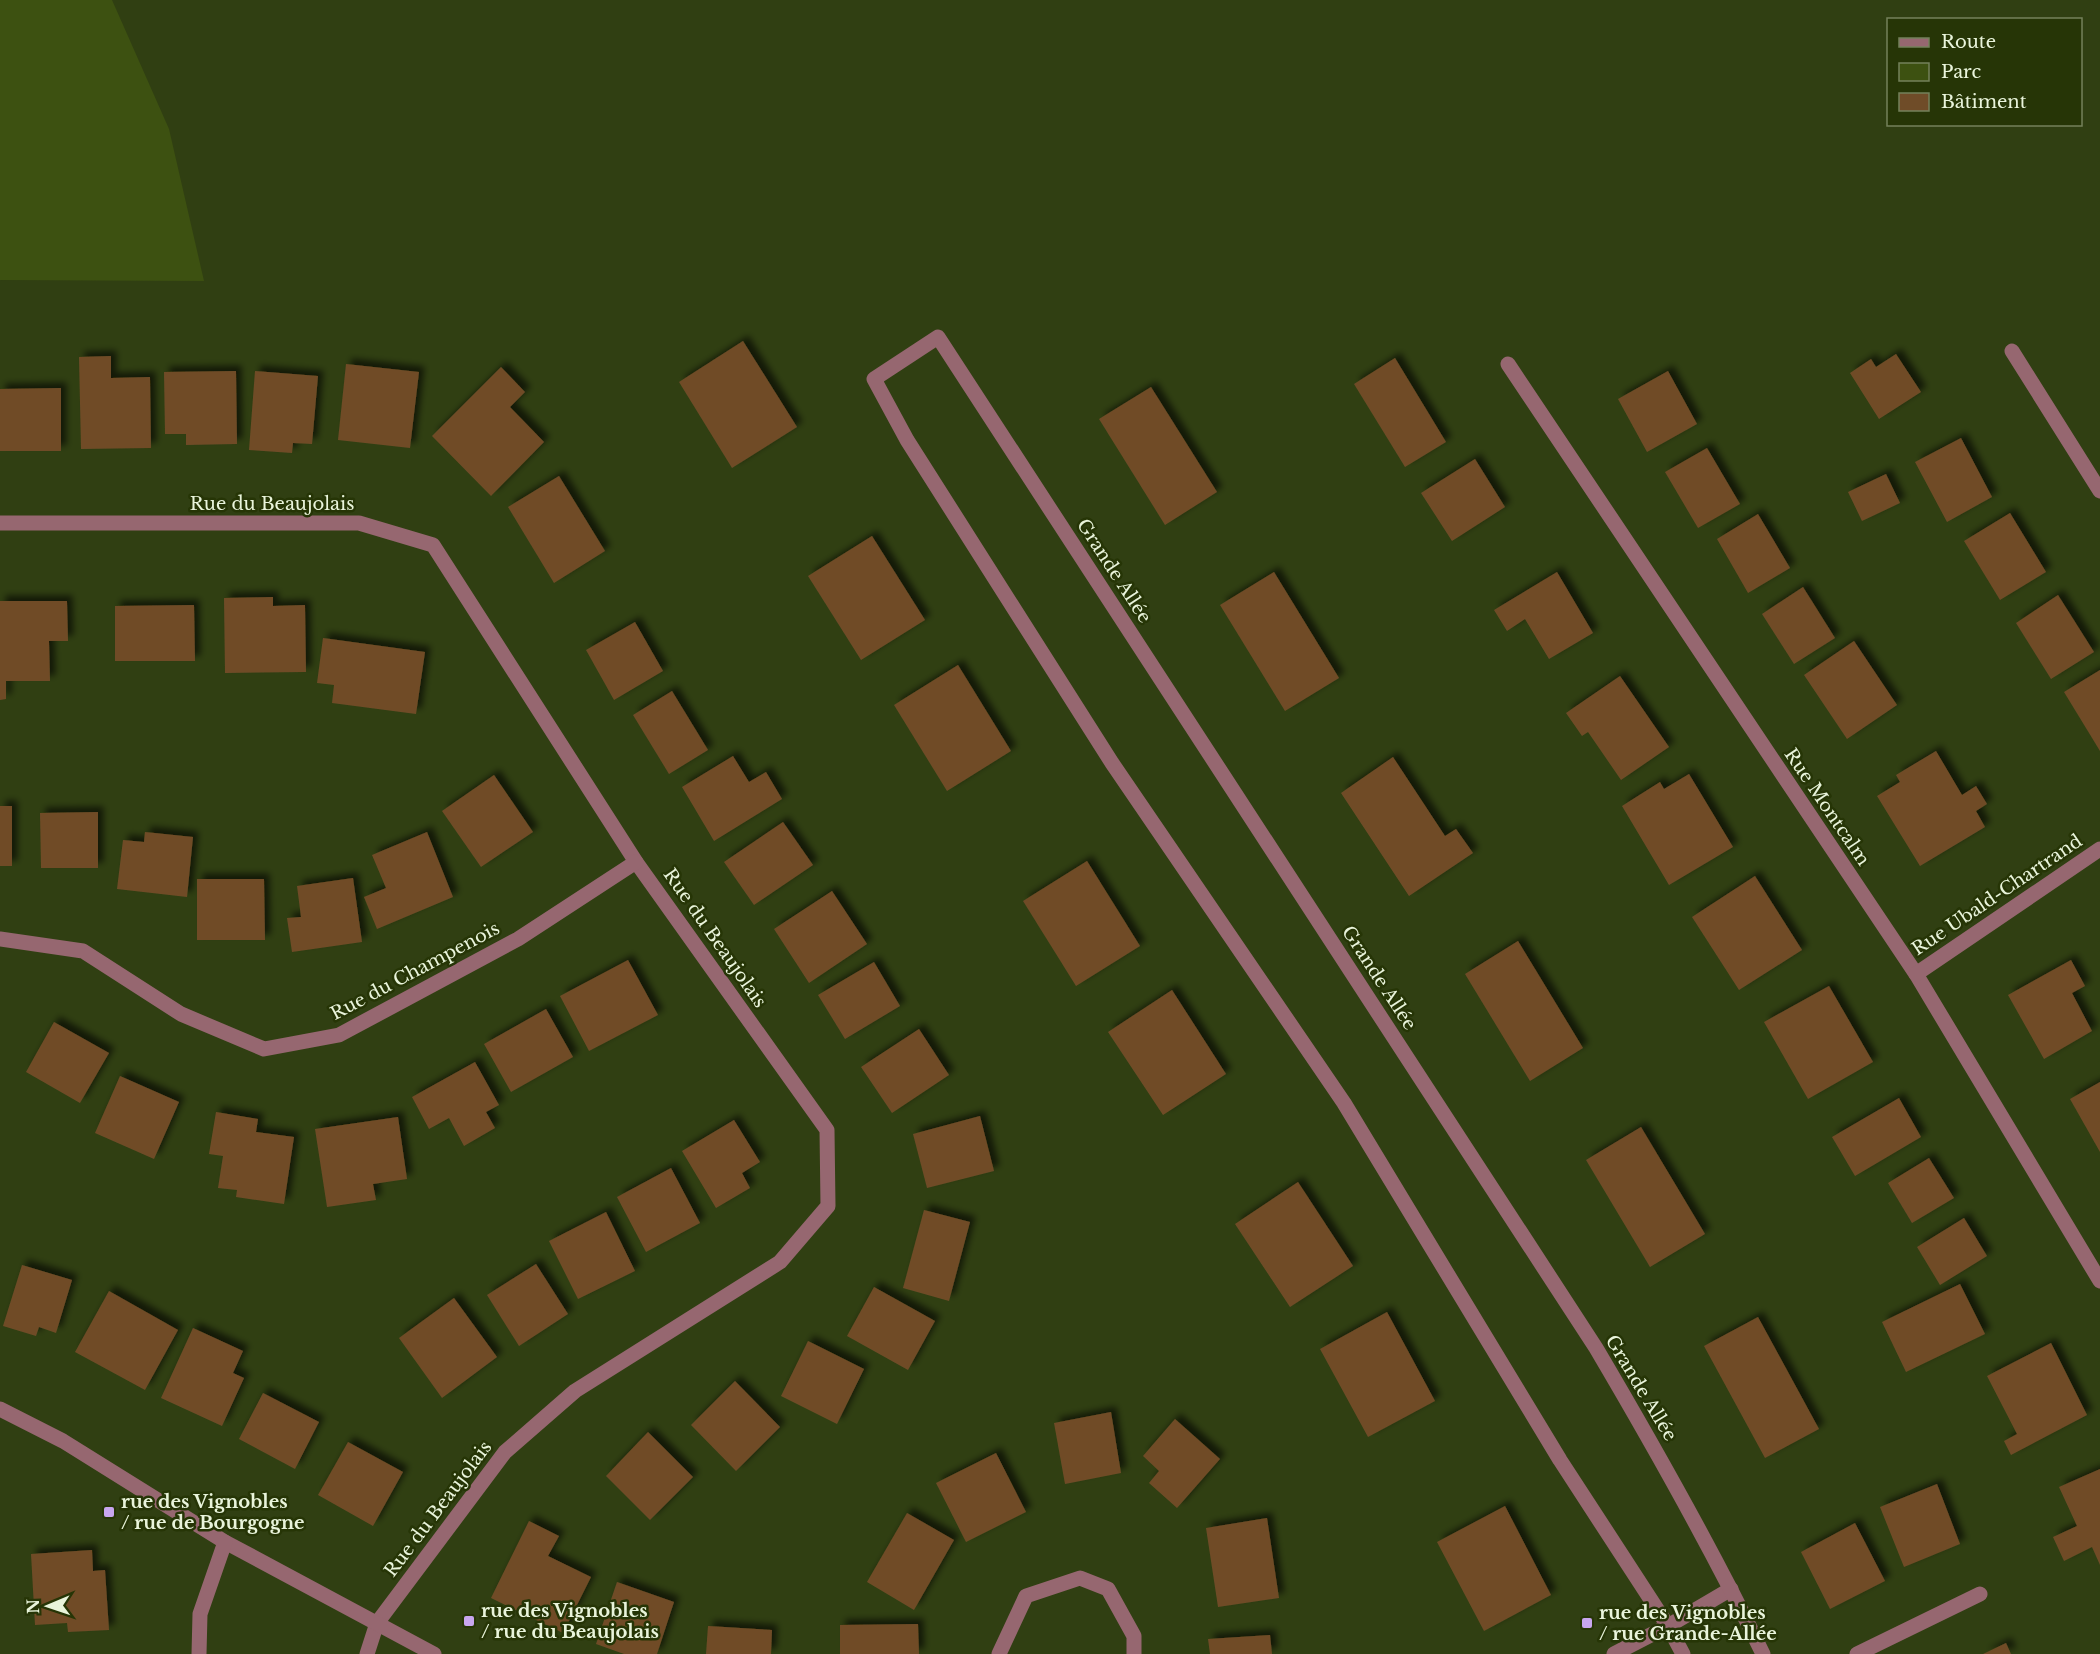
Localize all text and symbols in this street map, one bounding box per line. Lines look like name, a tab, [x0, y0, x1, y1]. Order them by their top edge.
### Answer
legend	[1887, 18, 2082, 126]
text: Route	[1941, 31, 1996, 53]
text: Parc	[1941, 61, 1982, 83]
text: Bâtiment	[1941, 91, 2027, 113]
street label: Rue du Beaujolais	[190, 493, 354, 515]
street label: Grande Allée	[1072, 515, 1156, 627]
street label: Rue Montcalm	[1780, 744, 1874, 870]
street label: Rue Ubald-Chartrand	[1908, 830, 2086, 960]
street label: Rue du Beaujolais	[659, 864, 771, 1012]
street label: Rue du Champenois	[327, 917, 503, 1025]
street label: Grande Allée	[1337, 922, 1421, 1034]
street label: Grande Allée	[1601, 1331, 1681, 1445]
street label: Rue du Beaujolais	[380, 1437, 496, 1581]
place label: rue des Vignobles / rue de Bourgogne	[121, 1491, 305, 1534]
marker: rue des Vignobles / rue de Bourgogne	[102, 1505, 116, 1519]
north arrow	[18, 1576, 78, 1636]
text: N	[23, 1599, 43, 1614]
place label: rue des Vignobles / rue du Beaujolais	[481, 1600, 659, 1643]
place label: rue des Vignobles / rue Grande-Allée	[1599, 1602, 1777, 1645]
marker: rue des Vignobles / rue du Beaujolais	[462, 1614, 476, 1628]
marker: rue des Vignobles / rue Grande-Allée	[1580, 1616, 1594, 1630]

